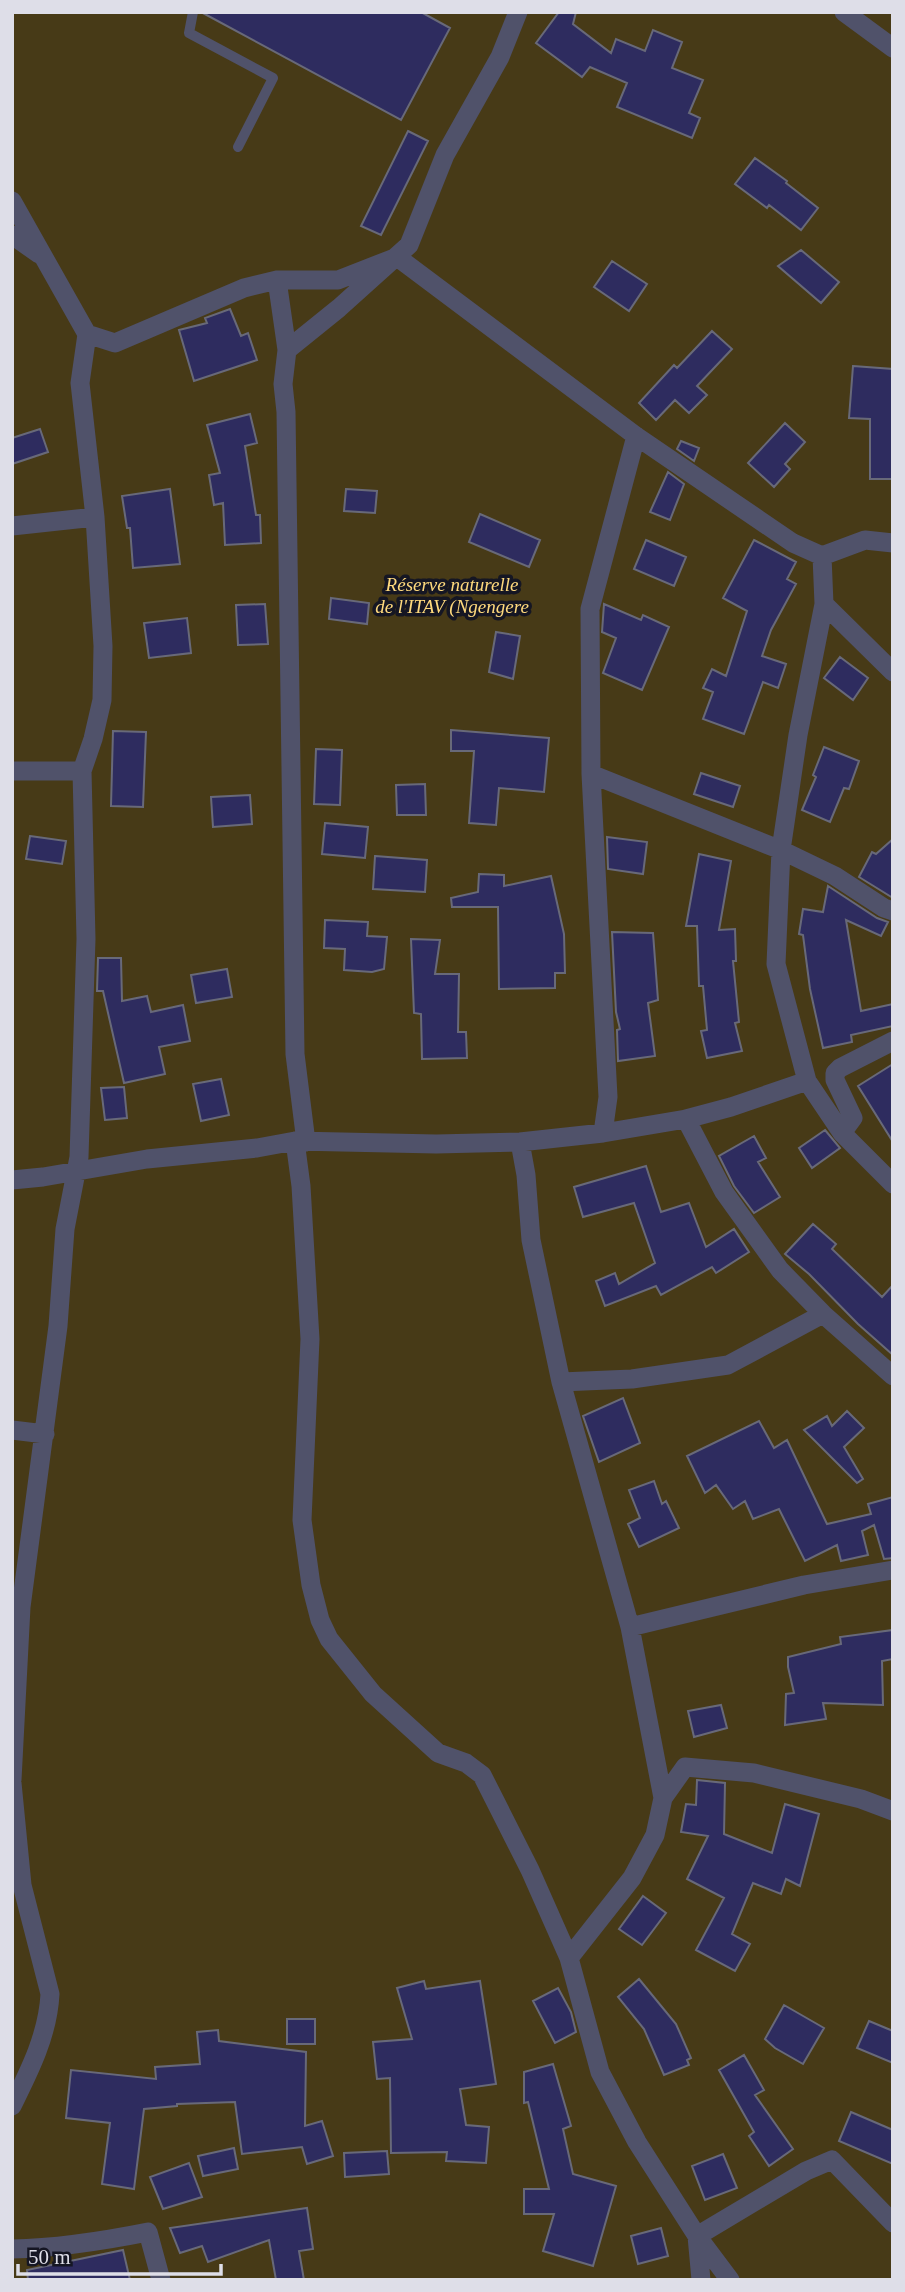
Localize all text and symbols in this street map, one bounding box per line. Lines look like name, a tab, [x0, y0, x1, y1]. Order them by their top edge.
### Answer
park label: Réserve naturelle de l'ITAV (Ngengere	[375, 574, 529, 618]
scale bar	[18, 2232, 220, 2276]
text: 50 m	[28, 2245, 71, 2269]

